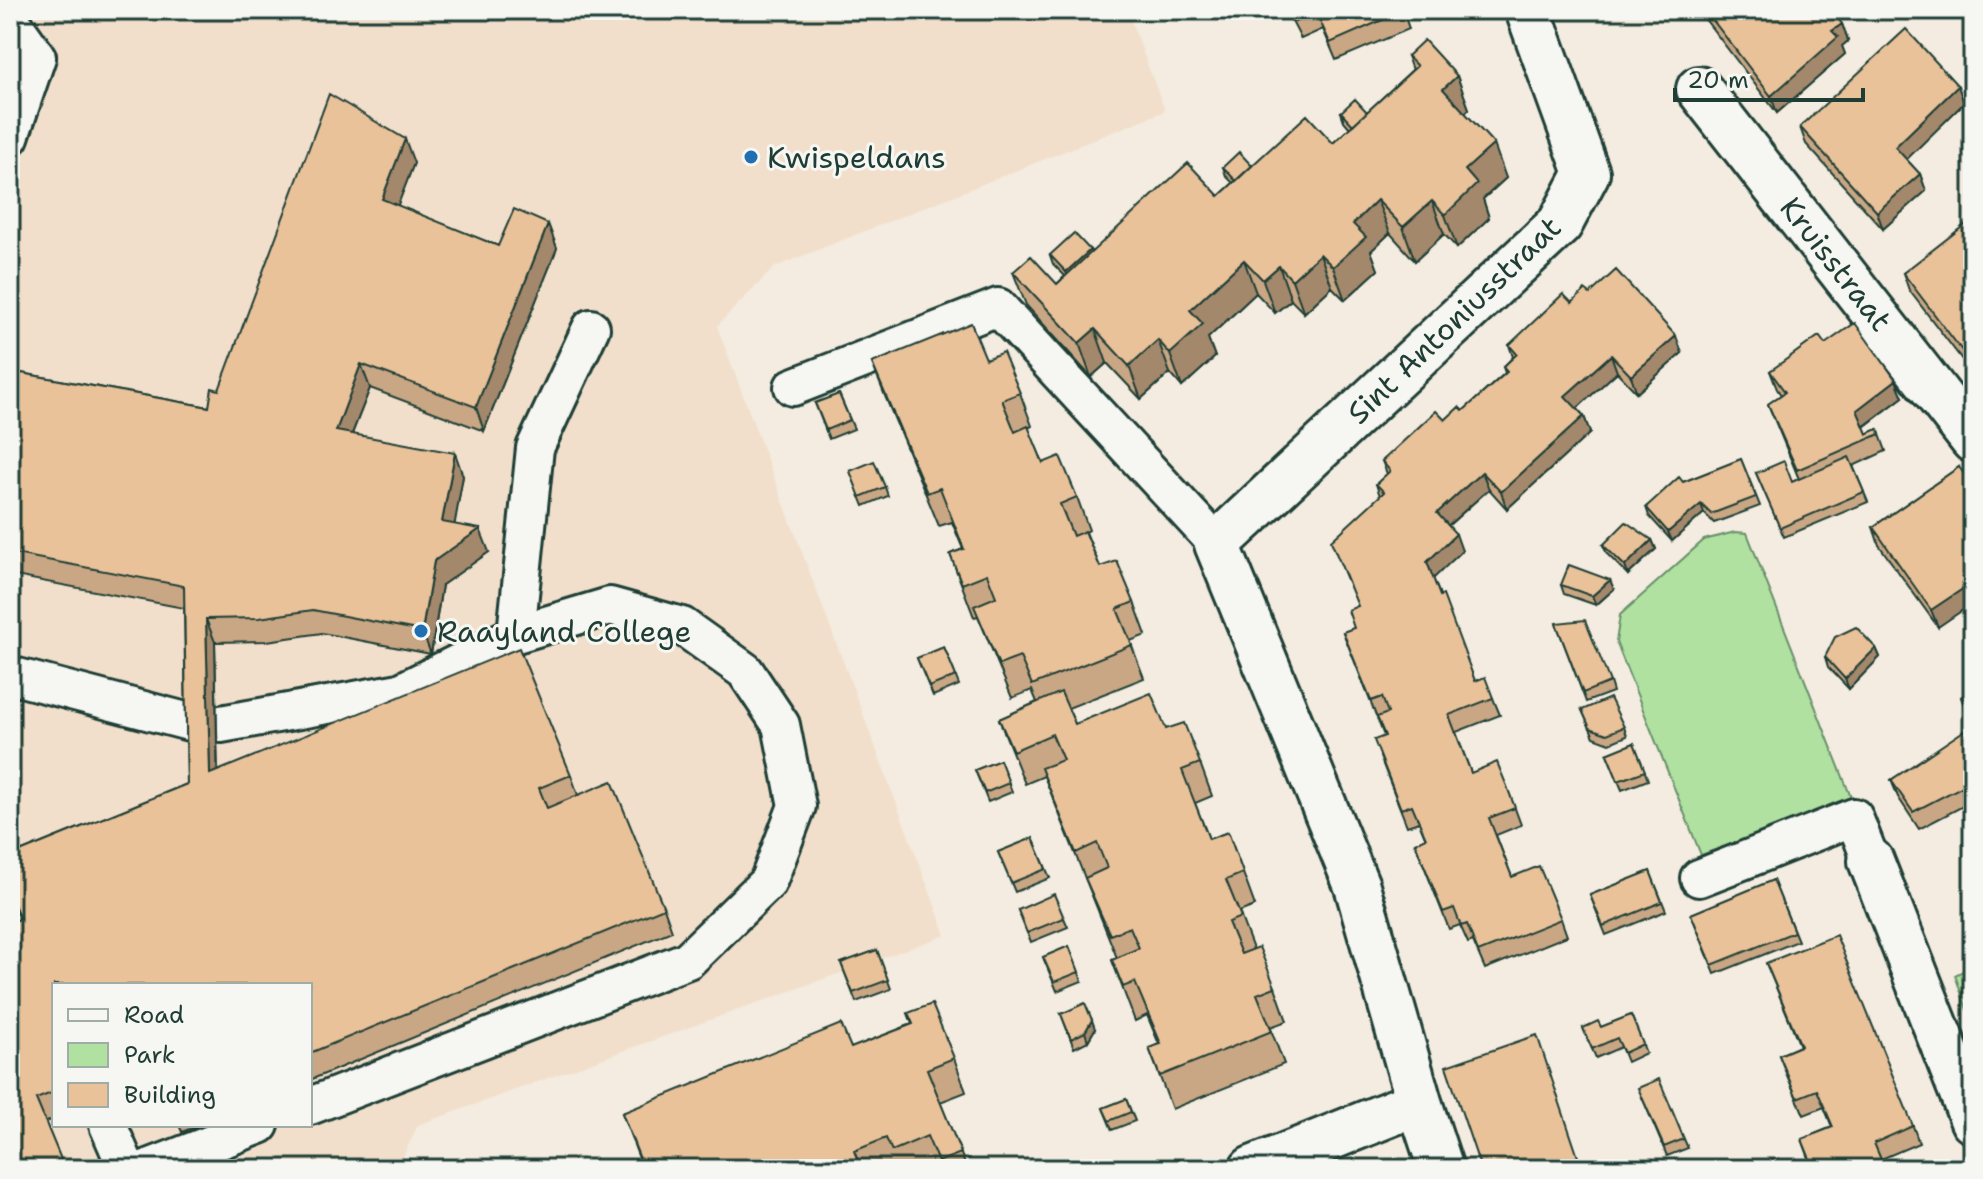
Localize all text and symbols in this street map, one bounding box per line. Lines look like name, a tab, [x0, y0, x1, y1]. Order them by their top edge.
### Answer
scale bar	[1675, 52, 1863, 102]
text: 20 m	[1687, 64, 1749, 96]
place label: Kwispeldans	[767, 137, 946, 178]
marker: Kwispeldans	[742, 148, 760, 166]
street label: Kruisstraat	[1771, 188, 1901, 340]
street label: Sint Antoniusstraat	[1338, 207, 1570, 433]
place label: Raayland College	[437, 611, 691, 652]
marker: Raayland College	[412, 622, 430, 640]
legend	[52, 983, 312, 1127]
text: Road	[124, 999, 184, 1031]
text: Park	[124, 1039, 176, 1071]
text: Building	[124, 1079, 216, 1111]

